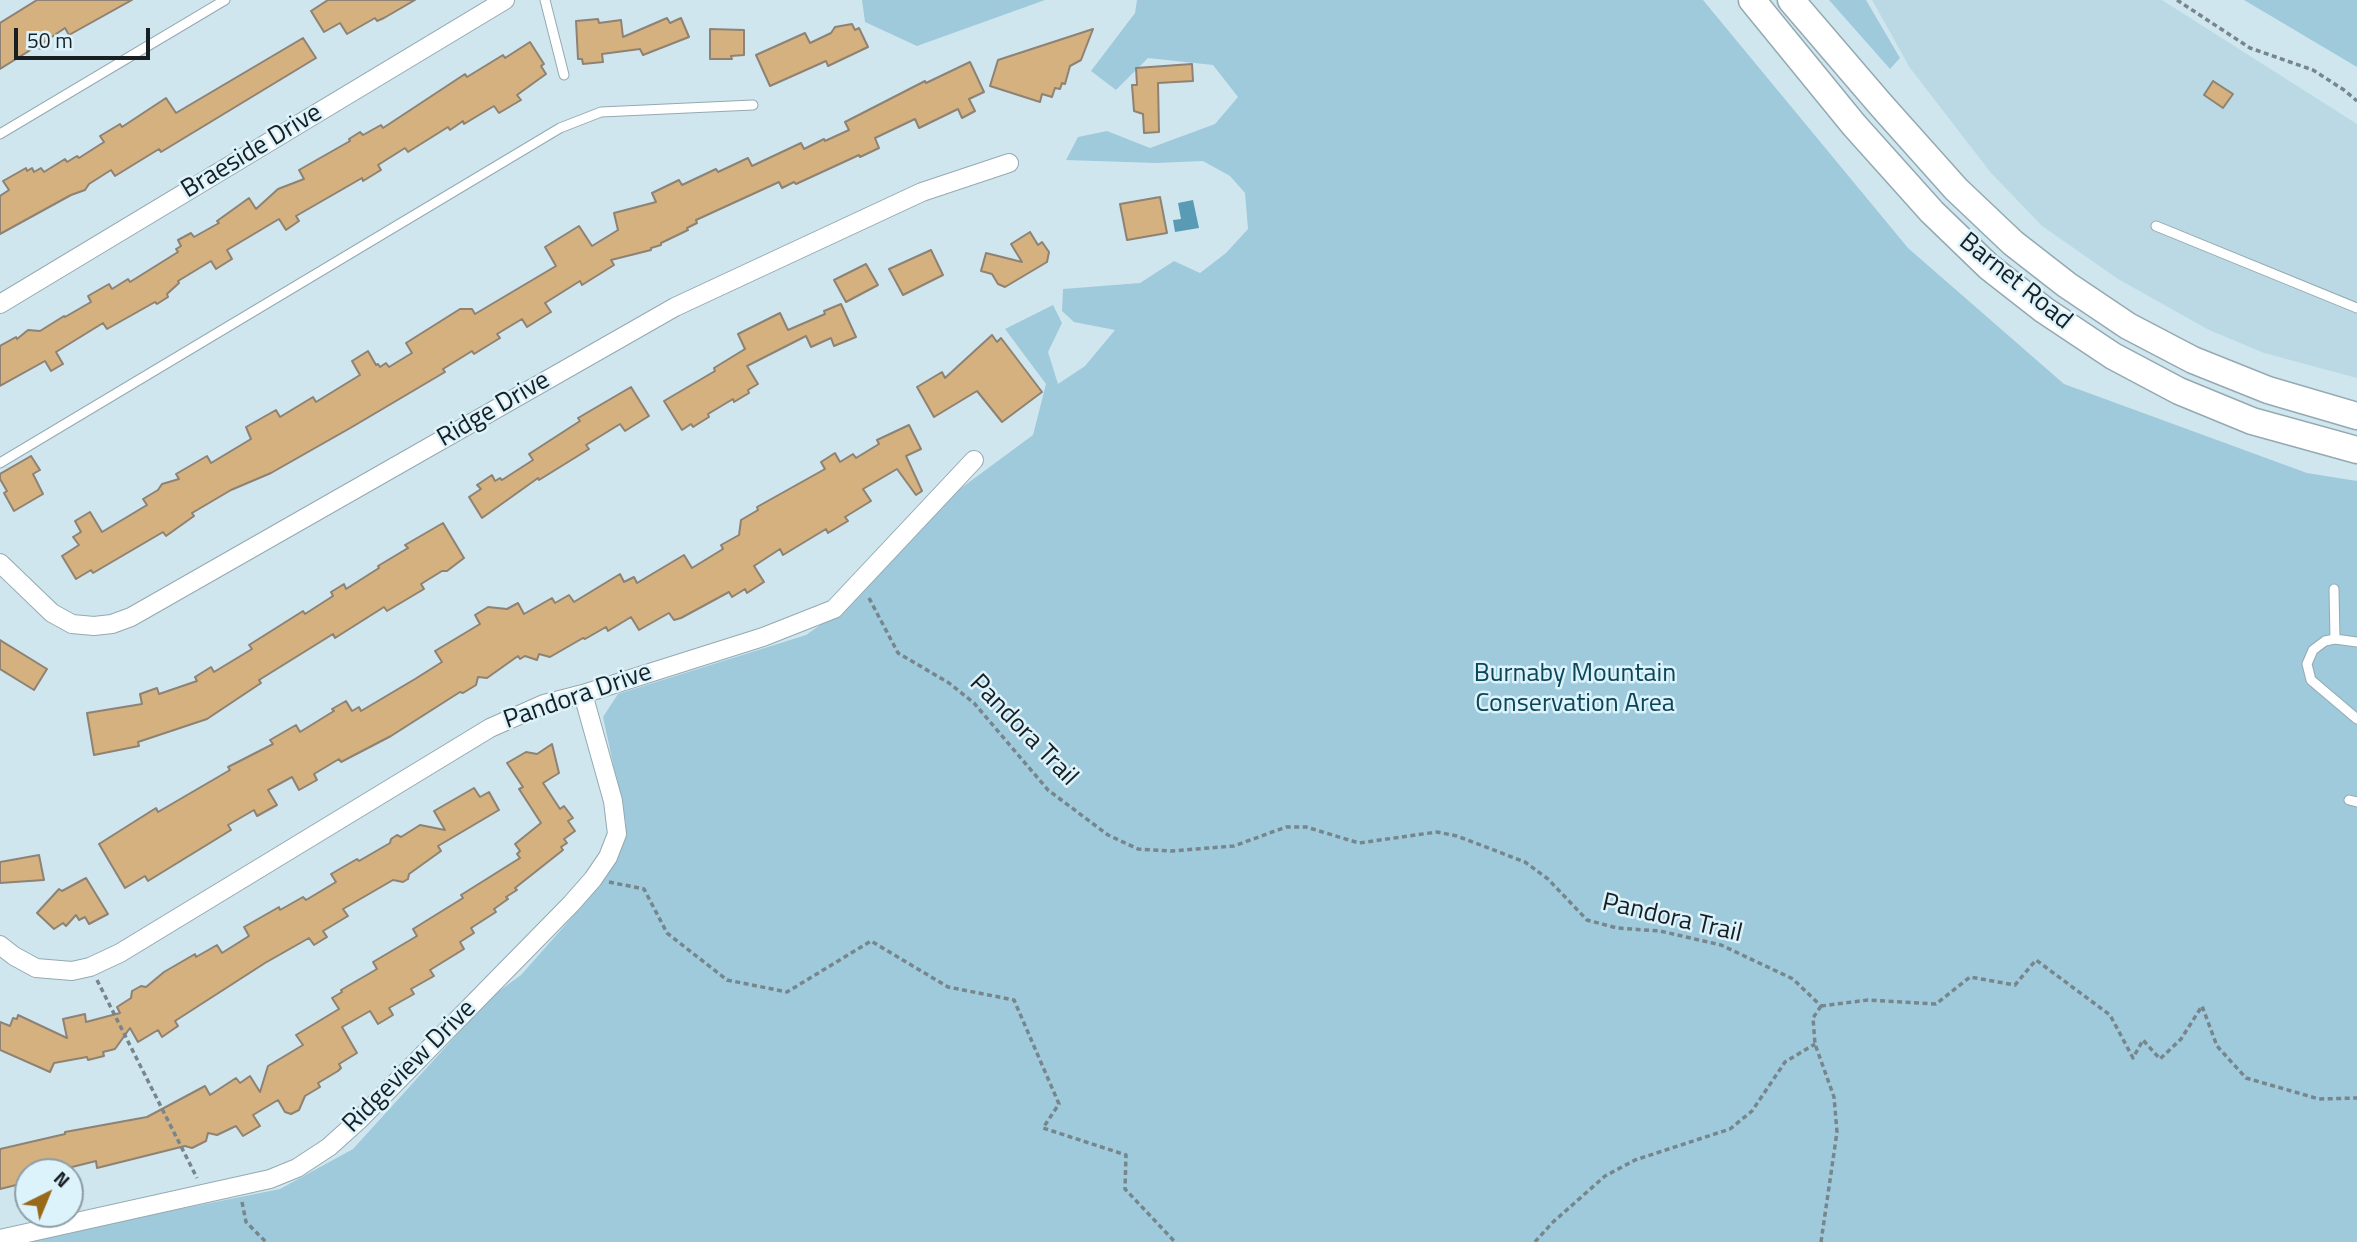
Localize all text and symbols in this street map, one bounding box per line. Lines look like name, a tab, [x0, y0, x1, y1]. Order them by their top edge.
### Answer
scale bar	[18, 14, 154, 58]
text: 50 m	[27, 24, 73, 56]
street label: Braeside Drive	[176, 98, 328, 206]
street label: Barnet Road	[1952, 227, 2078, 337]
street label: Ridge Drive	[432, 365, 556, 455]
street label: Pandora Drive	[500, 657, 656, 737]
park label: Burnaby Mountain Conservation Area	[1474, 659, 1676, 720]
street label: Pandora Trail	[962, 669, 1084, 793]
street label: Pandora Trail	[1599, 888, 1745, 950]
street label: Ridgeview Drive	[337, 994, 483, 1140]
north arrow	[14, 1158, 84, 1228]
text: N	[48, 1164, 77, 1194]

